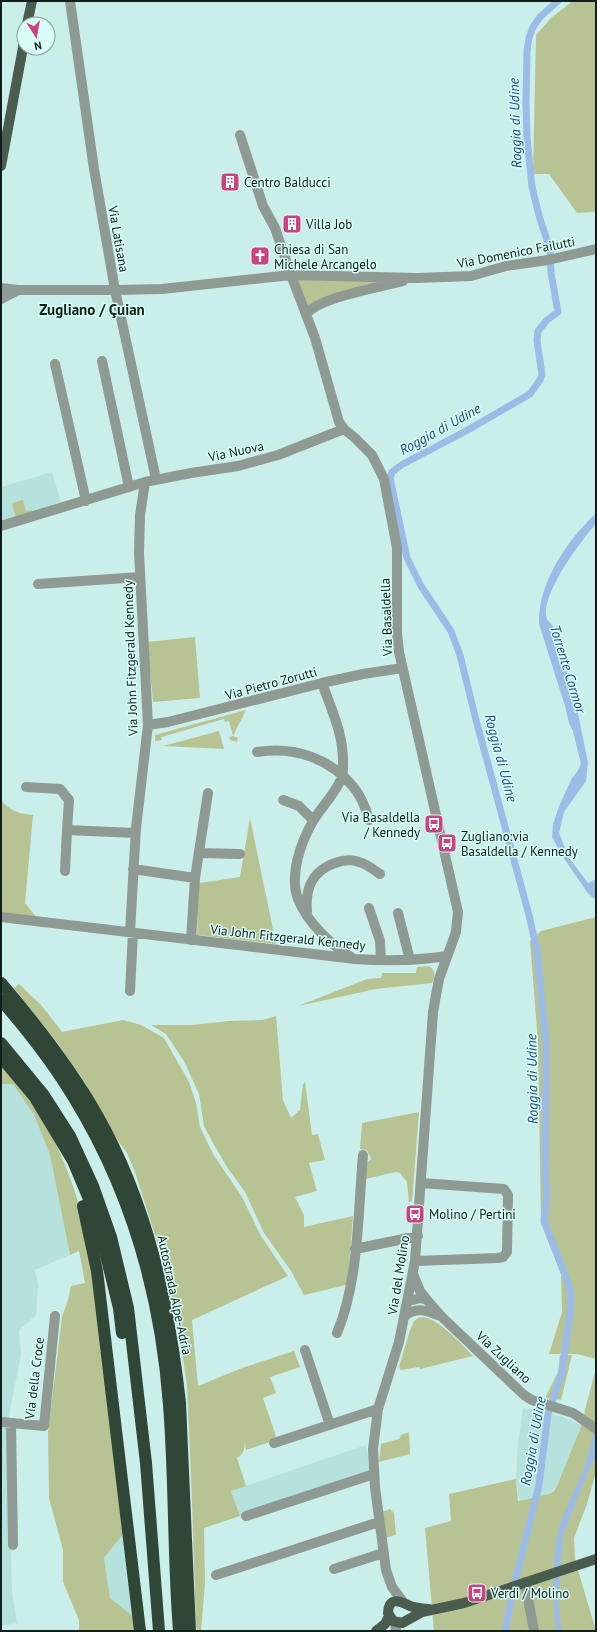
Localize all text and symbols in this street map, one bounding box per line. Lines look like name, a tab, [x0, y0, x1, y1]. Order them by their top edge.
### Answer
north arrow	[16, 16, 56, 56]
text: N	[33, 38, 43, 53]
water label: Roggia di Udine	[504, 77, 526, 168]
building icon: Centro Balducci	[219, 171, 241, 193]
place label: Centro Balducci	[244, 174, 331, 191]
street label: Via Latisana	[104, 204, 133, 274]
building icon: Villa Job	[281, 213, 303, 235]
place label: Villa Job	[305, 216, 352, 233]
street label: Via Domenico Failutti	[455, 233, 577, 272]
place label: Chiesa di San Michele Arcangelo	[274, 241, 377, 273]
church icon: Chiesa di San Michele Arcangelo	[249, 245, 271, 267]
district label: Zugliano / Çuian	[39, 300, 145, 319]
water label: Roggia di Udine	[396, 399, 484, 459]
street label: Via Nuova	[206, 437, 265, 466]
street label: Via Basaldella	[377, 578, 396, 657]
street label: Via John Fitzgerald Kennedy	[119, 580, 142, 737]
water label: Torrente Cormor	[546, 623, 590, 717]
street label: Via Pietro Zorutti	[222, 663, 319, 704]
water label: Roggia di Udine	[481, 712, 522, 804]
place label: Via Basaldella / Kennedy	[341, 809, 420, 841]
bus stop icon: Via Basaldella / Kennedy	[423, 813, 445, 835]
place label: Zugliano:via Basaldella / Kennedy	[461, 828, 578, 860]
bus stop icon: Zugliano:via Basaldella / Kennedy	[436, 832, 458, 854]
street label: Via John Fitzgerald Kennedy	[209, 921, 366, 954]
water label: Roggia di Udine	[522, 1033, 542, 1124]
bus stop icon: Molino / Pertini	[404, 1203, 426, 1225]
place label: Molino / Pertini	[429, 1206, 516, 1223]
street label: Autostrada Alpe-Adria	[154, 1234, 195, 1356]
street label: Via del Molino	[384, 1234, 413, 1317]
street label: Via Zugliano	[472, 1327, 535, 1387]
street label: Via della Croce	[21, 1336, 48, 1421]
water label: Roggia di Udine	[516, 1394, 550, 1487]
bus stop icon: Verdi / Molino	[466, 1582, 488, 1604]
place label: Verdi / Molino	[490, 1585, 569, 1602]

